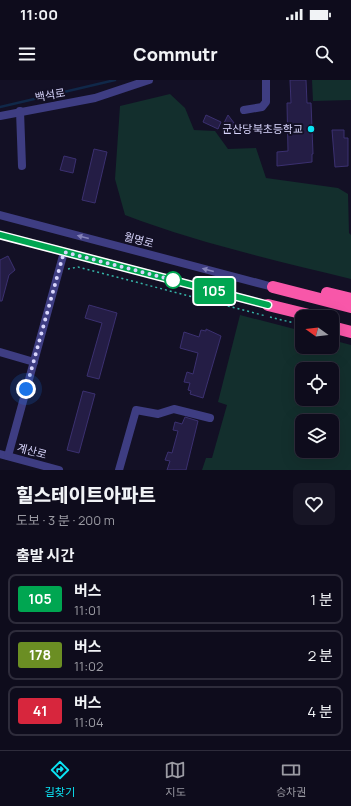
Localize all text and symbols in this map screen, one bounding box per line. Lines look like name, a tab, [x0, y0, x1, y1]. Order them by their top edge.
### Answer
text: 11:00	[20, 4, 58, 25]
text: Commutr	[133, 42, 218, 66]
icon: menu	[16, 43, 38, 65]
icon: search	[313, 43, 335, 65]
street label: 백석로	[34, 84, 66, 105]
place label: 군산당북초등학교	[222, 121, 303, 136]
marker: 군산당북초등학교	[306, 124, 316, 134]
street label: 월명로	[123, 228, 156, 251]
one-way arrow	[76, 233, 89, 239]
one-way arrow	[202, 267, 214, 273]
unlabelled marker	[164, 271, 182, 289]
line badge: 105	[191, 278, 237, 304]
text: 105	[202, 281, 226, 300]
north arrow	[295, 310, 339, 354]
map controls	[295, 310, 339, 458]
button: locate	[295, 362, 339, 406]
your location	[16, 379, 36, 399]
button: layers	[295, 414, 339, 458]
street label: 계산로	[16, 439, 49, 462]
text: 힐스테이트아파트	[16, 482, 156, 508]
button: heart	[293, 483, 335, 525]
text: 도보 · 3 분 · 200 m	[16, 511, 115, 529]
text: 출발 시간	[16, 545, 74, 566]
text: 버스	[74, 580, 102, 601]
text: 105	[28, 589, 52, 608]
text: 1 분	[310, 589, 333, 610]
text: 11:01	[74, 601, 101, 619]
text: 버스	[74, 636, 102, 657]
text: 178	[29, 645, 51, 664]
text: 2 분	[308, 645, 333, 666]
text: 11:02	[74, 657, 103, 675]
text: 버스	[74, 692, 102, 713]
text: 41	[33, 701, 47, 720]
text: 4 분	[307, 701, 333, 722]
text: 11:04	[74, 713, 104, 731]
tab: 길찾기	[45, 759, 75, 799]
tab: 지도	[164, 759, 186, 799]
tab: 승차권	[276, 759, 306, 799]

